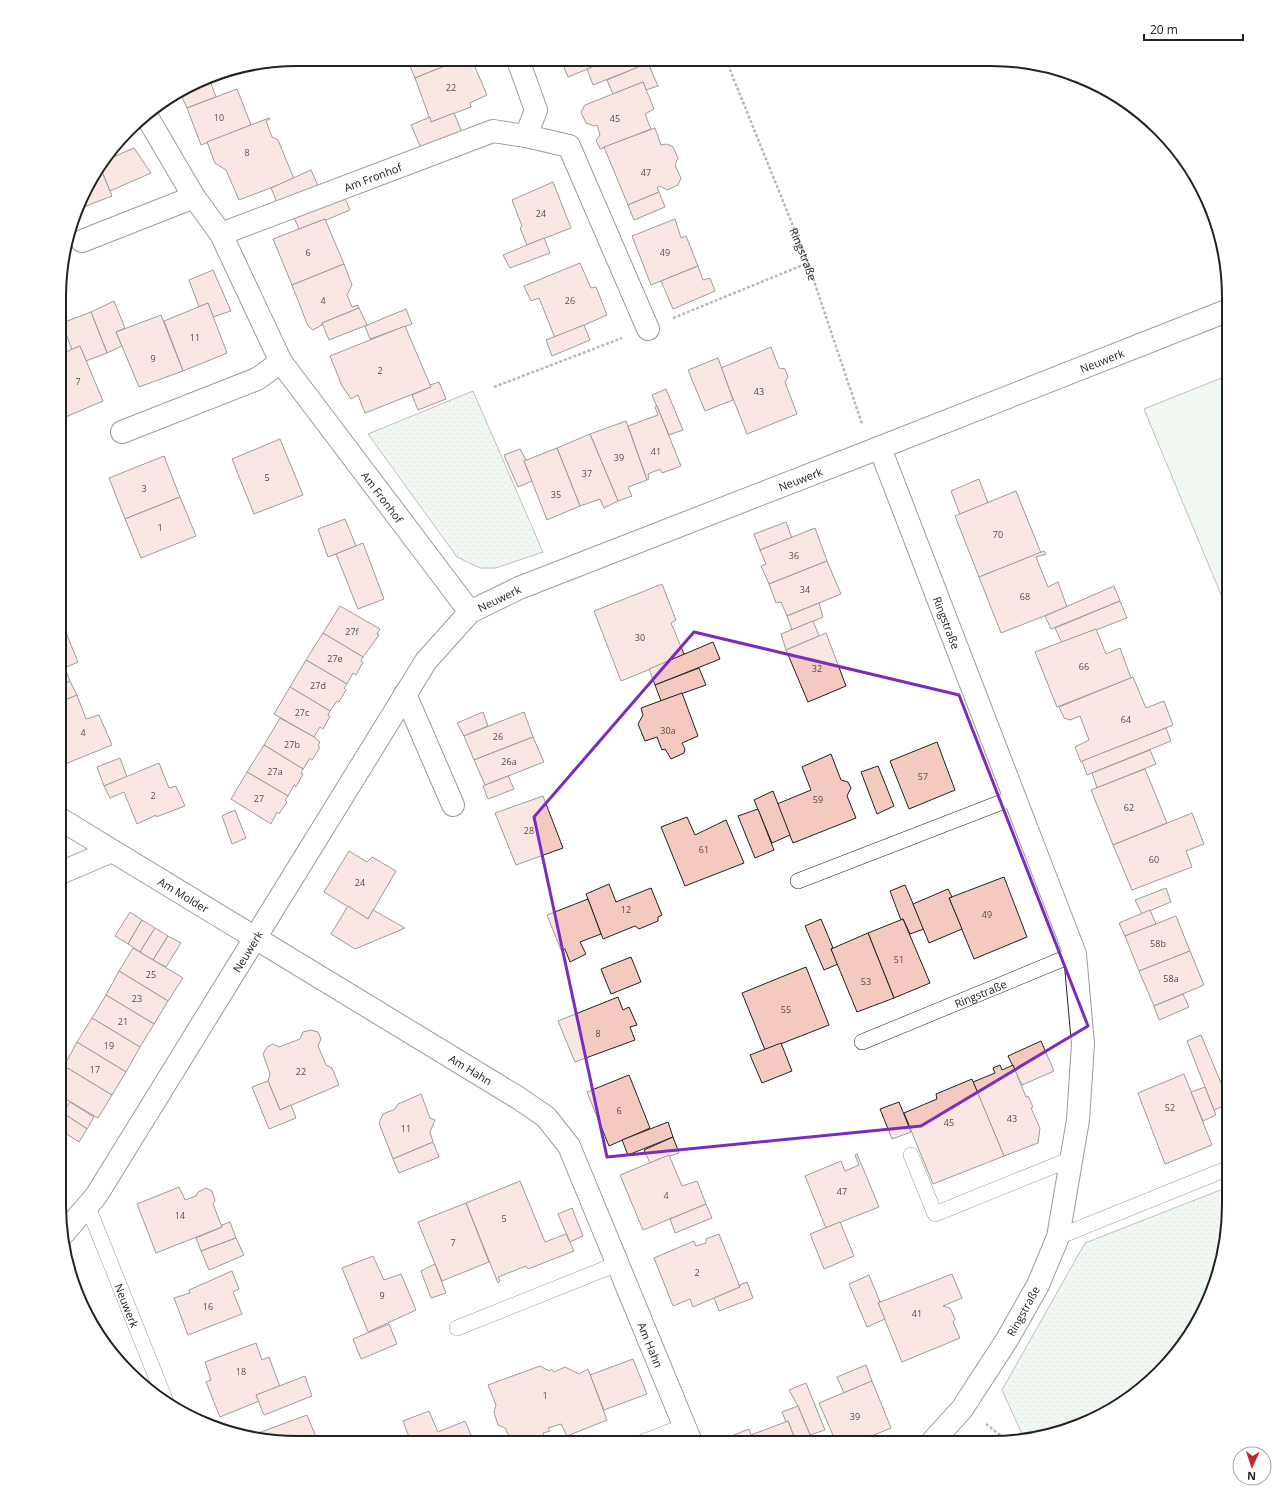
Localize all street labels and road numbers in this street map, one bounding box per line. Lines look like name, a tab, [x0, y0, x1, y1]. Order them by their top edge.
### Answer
street label: Am Fronhof	[341, 158, 405, 194]
street label: Ringstraße	[787, 225, 821, 282]
street label: Neuwerk	[1077, 345, 1126, 376]
street label: Neuwerk	[776, 463, 825, 494]
street label: Am Fronhof	[359, 468, 408, 526]
street label: Neuwerk	[475, 581, 523, 615]
street label: Ringstraße	[930, 594, 964, 651]
street label: Am Molder	[156, 873, 212, 916]
street label: Neuwerk	[229, 927, 266, 975]
street label: Ringstraße	[952, 976, 1009, 1011]
street label: Am Hahn	[447, 1050, 495, 1088]
street label: Neuwerk	[112, 1281, 143, 1330]
street label: Ringstraße	[1003, 1283, 1043, 1339]
street label: Am Hahn	[635, 1320, 667, 1370]

